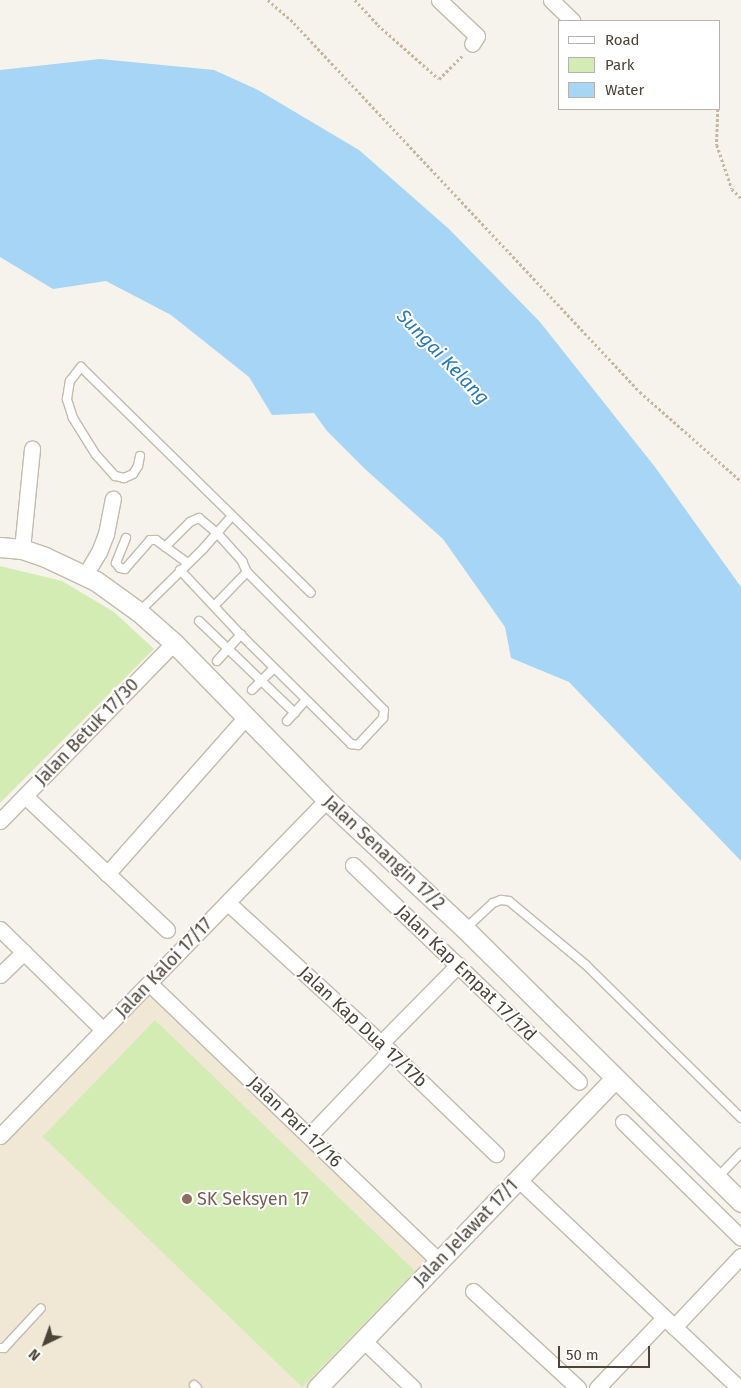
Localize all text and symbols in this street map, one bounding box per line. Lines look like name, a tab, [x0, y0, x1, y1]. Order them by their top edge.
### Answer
legend	[558, 20, 721, 110]
text: Road	[605, 31, 640, 49]
text: Park	[605, 56, 635, 74]
text: Water	[605, 81, 644, 99]
water label: Sungai Kelang	[392, 305, 494, 409]
street label: Jalan Betuk 17/30	[31, 674, 143, 790]
street label: Jalan Senangin 17/2	[319, 791, 449, 915]
street label: Jalan Kap Empat 17/17d	[391, 900, 541, 1046]
street label: Jalan Kaloi 17/17	[111, 914, 217, 1022]
street label: Jalan Kap Dua 17/17b	[294, 962, 432, 1092]
street label: Jalan Pari 17/16	[244, 1072, 346, 1172]
street label: Jalan Jelawat 17/1	[409, 1175, 523, 1291]
place label: SK Seksyen 17	[197, 1188, 309, 1210]
marker: SK Seksyen 17	[181, 1193, 193, 1205]
north arrow	[20, 1318, 70, 1368]
scale bar	[561, 1336, 654, 1368]
text: N	[25, 1345, 44, 1364]
text: 50 m	[566, 1346, 599, 1364]

